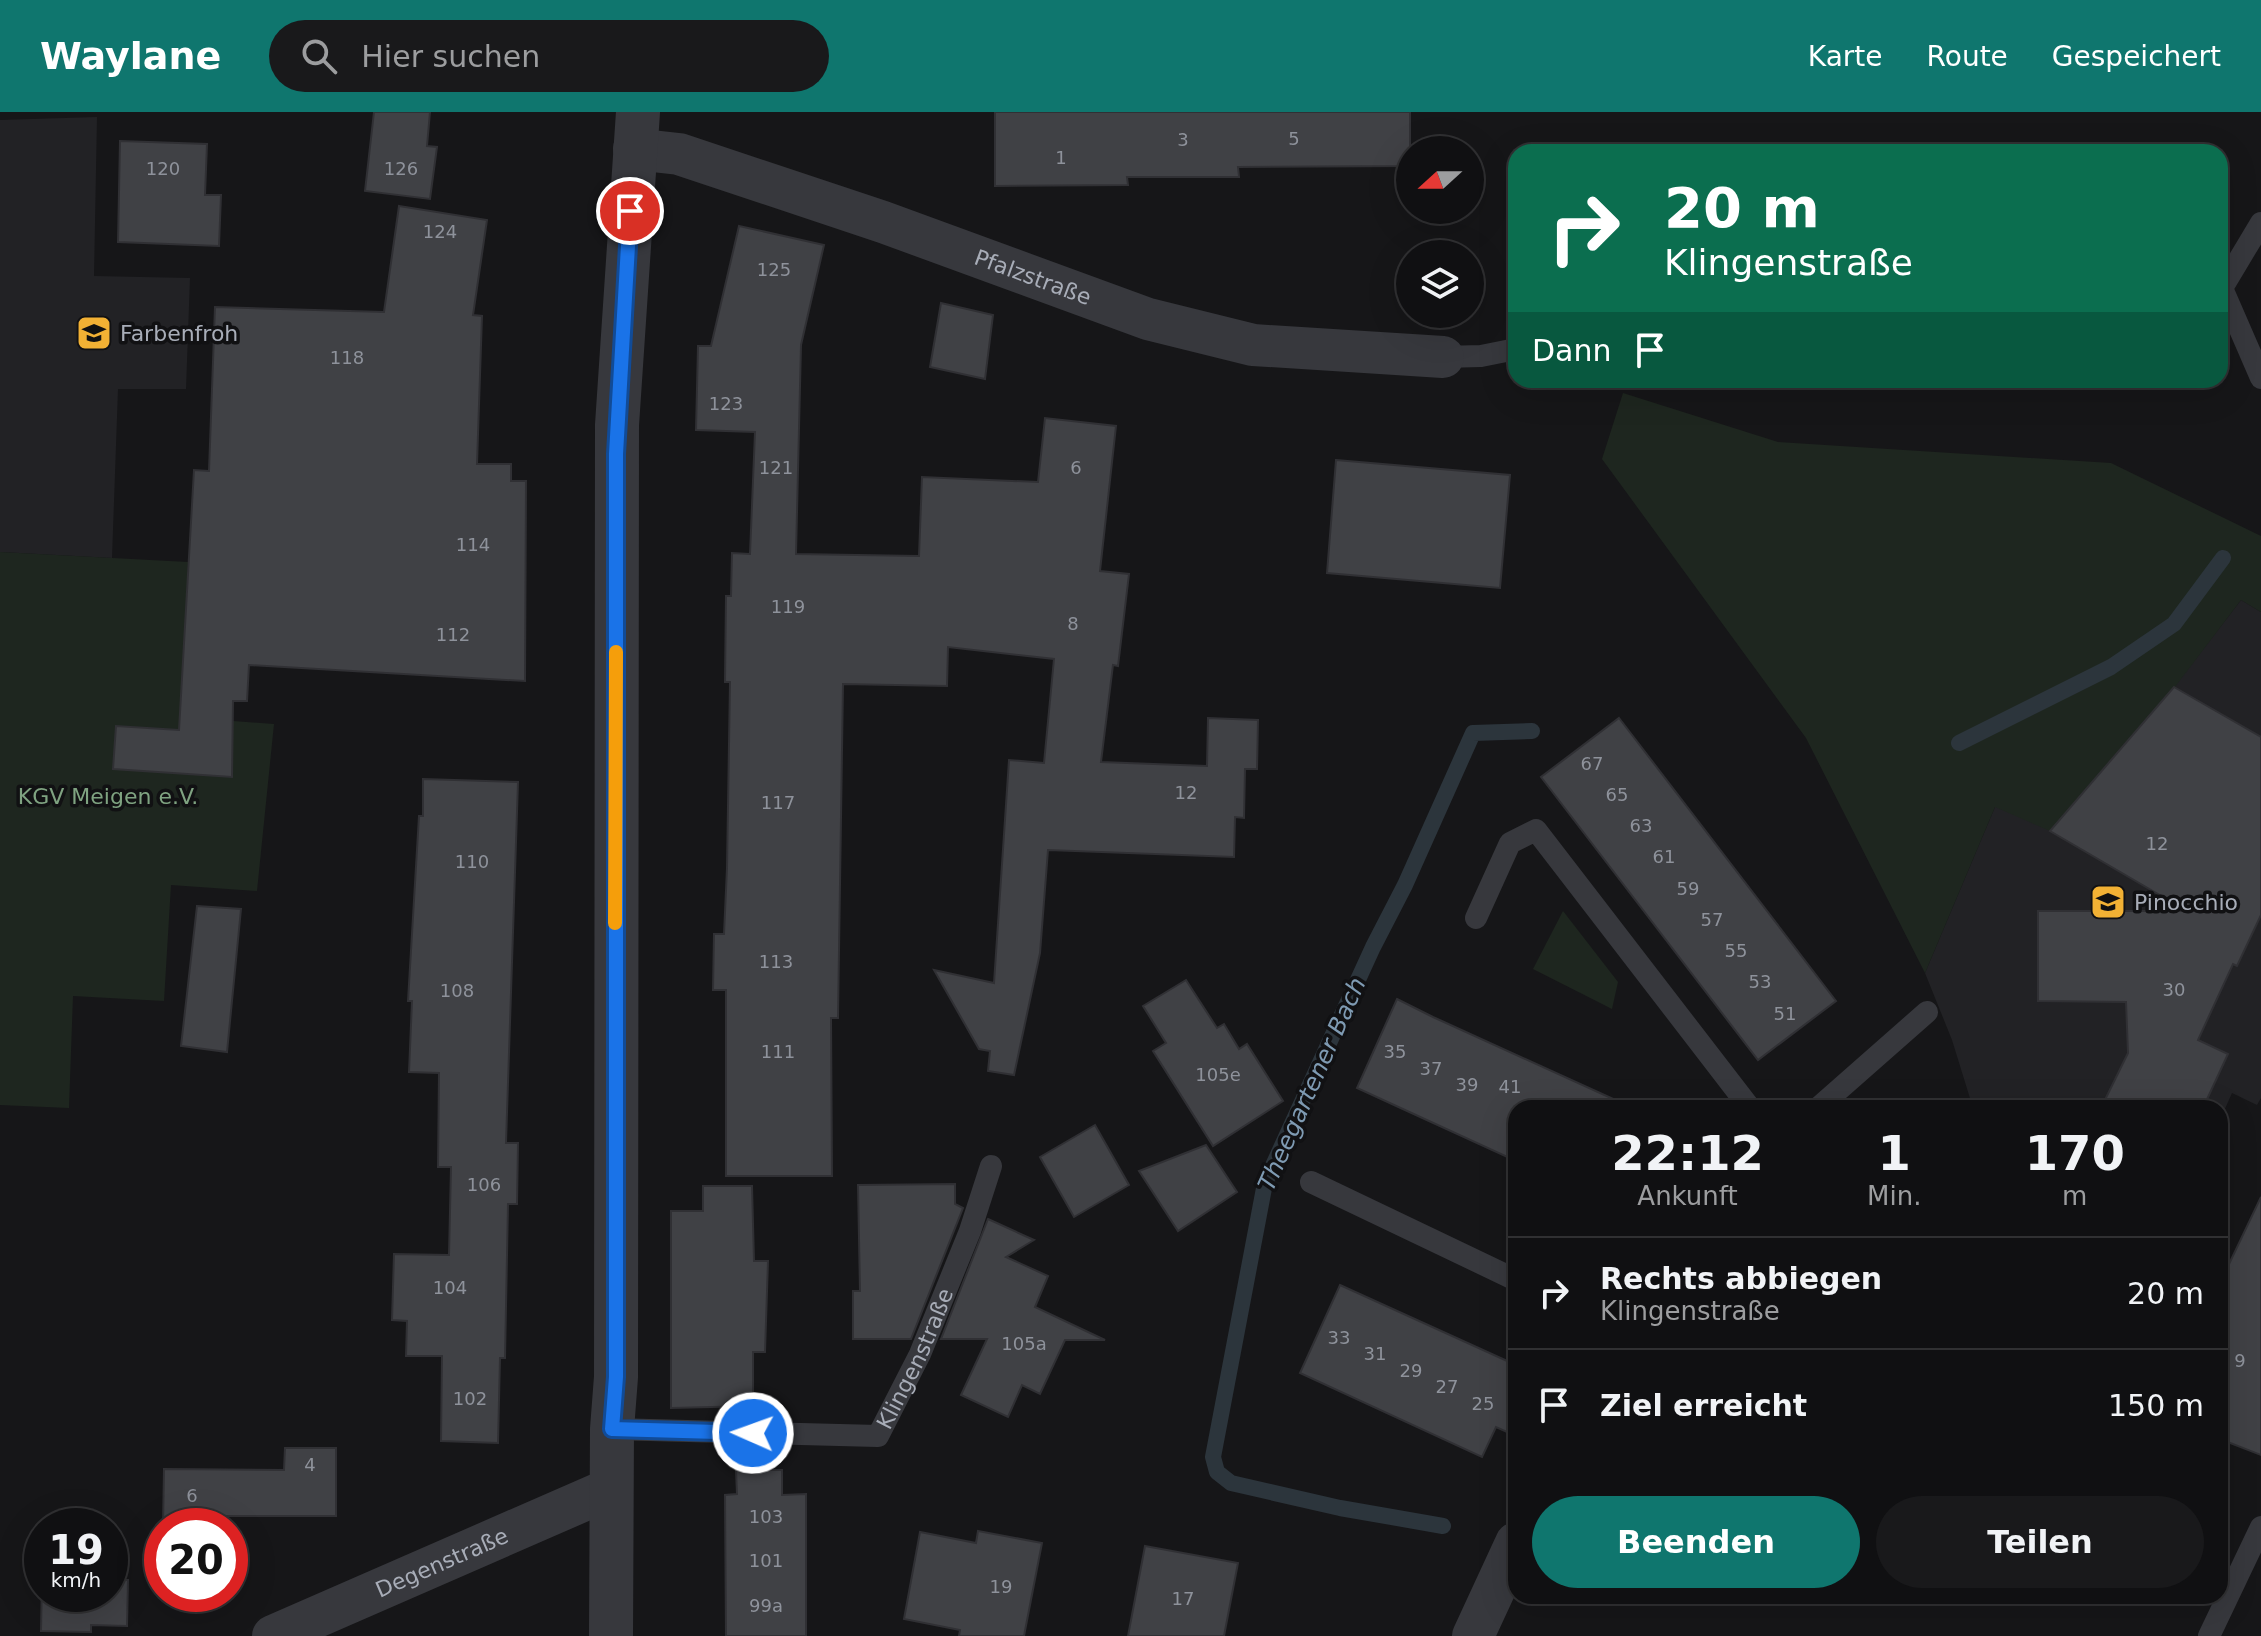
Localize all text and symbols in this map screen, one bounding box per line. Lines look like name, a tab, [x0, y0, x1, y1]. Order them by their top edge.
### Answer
search box	[269, 20, 829, 92]
text: Waylane	[40, 34, 221, 78]
icon: search	[297, 34, 341, 78]
text: Hier suchen	[361, 39, 540, 74]
text: Karte	[1808, 40, 1883, 73]
text: Route	[1927, 40, 2008, 73]
text: Gespeichert	[2052, 40, 2221, 73]
house number: 5	[1288, 128, 1300, 149]
house number: 3	[1177, 129, 1189, 150]
north arrow	[1396, 136, 1484, 224]
map controls	[1396, 136, 1484, 328]
house number: 1	[1055, 147, 1067, 168]
house number: 120	[146, 158, 180, 179]
house number: 126	[384, 158, 418, 179]
text: 20 m	[1664, 175, 1820, 240]
icon: right	[1532, 176, 1636, 280]
pin	[596, 177, 664, 245]
icon: arrive	[608, 189, 652, 233]
house number: 124	[423, 221, 457, 242]
button: layers	[1396, 240, 1484, 328]
text: Klingenstraße	[1664, 242, 1913, 283]
street label: Pfalzstraße	[971, 245, 1094, 310]
house number: 125	[757, 259, 791, 280]
school or university icon: Farbenfroh	[75, 314, 113, 352]
place label: Farbenfroh	[120, 321, 238, 346]
icon: arrive	[1628, 328, 1672, 372]
text: Dann	[1532, 333, 1612, 368]
house number: 118	[330, 347, 364, 368]
house number: 123	[709, 393, 743, 414]
house number: 121	[759, 457, 793, 478]
house number: 6	[1070, 457, 1082, 478]
house number: 114	[456, 534, 490, 555]
house number: 119	[771, 596, 805, 617]
house number: 8	[1067, 613, 1079, 634]
house number: 112	[436, 624, 470, 645]
house number: 67	[1581, 753, 1603, 774]
house number: 12	[1175, 782, 1197, 803]
park label: KGV Meigen e.V.	[18, 784, 198, 809]
house number: 65	[1606, 784, 1628, 805]
house number: 117	[761, 792, 795, 813]
house number: 63	[1630, 815, 1652, 836]
house number: 12	[2146, 833, 2168, 854]
house number: 61	[1653, 846, 1675, 867]
house number: 110	[455, 851, 489, 872]
house number: 59	[1677, 878, 1699, 899]
school or university icon: Pinocchio	[2089, 883, 2127, 921]
place label: Pinocchio	[2134, 890, 2238, 915]
house number: 57	[1701, 909, 1723, 930]
house number: 55	[1725, 940, 1747, 961]
house number: 113	[759, 951, 793, 972]
house number: 53	[1749, 971, 1771, 992]
water label: Theegartener Bach	[1252, 973, 1372, 1195]
house number: 30	[2163, 979, 2185, 1000]
house number: 108	[440, 980, 474, 1001]
house number: 51	[1774, 1003, 1796, 1024]
house number: 111	[761, 1041, 795, 1062]
house number: 35	[1384, 1041, 1406, 1062]
house number: 37	[1420, 1058, 1442, 1079]
house number: 105e	[1195, 1064, 1241, 1085]
house number: 39	[1456, 1074, 1478, 1095]
house number: 41	[1499, 1076, 1521, 1097]
text: 22:12	[1611, 1125, 1764, 1181]
text: 1	[1878, 1125, 1911, 1181]
text: 170	[2025, 1125, 2125, 1181]
house number: 106	[467, 1174, 501, 1195]
text: Ankunft	[1637, 1181, 1738, 1211]
text: Min.	[1867, 1181, 1921, 1211]
text: m	[2062, 1181, 2087, 1211]
text: Rechts abbiegen	[1600, 1261, 1882, 1296]
icon: right	[1532, 1271, 1576, 1315]
text: 20 m	[2127, 1276, 2204, 1311]
house number: 104	[433, 1277, 467, 1298]
street label: Klingenstraße	[872, 1285, 958, 1433]
text: Klingenstraße	[1600, 1296, 1780, 1326]
house number: 33	[1328, 1327, 1350, 1348]
house number: 105a	[1001, 1333, 1047, 1354]
house number: 31	[1364, 1343, 1386, 1364]
house number: 9	[2234, 1350, 2246, 1371]
house number: 29	[1400, 1360, 1422, 1381]
house number: 27	[1436, 1376, 1458, 1397]
icon: arrive	[1532, 1383, 1576, 1427]
house number: 102	[453, 1388, 487, 1409]
text: Ziel erreicht	[1600, 1388, 1807, 1423]
text: 150 m	[2108, 1388, 2204, 1423]
position arrow	[711, 1391, 795, 1475]
house number: 25	[1472, 1393, 1494, 1414]
house number: 4	[304, 1454, 316, 1475]
house number: 6	[186, 1485, 198, 1506]
button: Beenden	[1532, 1496, 1860, 1588]
button: Teilen	[1876, 1496, 2204, 1588]
house number: 103	[749, 1506, 783, 1527]
speed limit sign: 20	[144, 1508, 248, 1612]
street label: Degenstraße	[372, 1523, 512, 1603]
text: 19	[48, 1527, 104, 1573]
house number: 101	[749, 1550, 783, 1571]
text: km/h	[51, 1568, 101, 1592]
house number: 19	[990, 1576, 1012, 1597]
house number: 17	[1172, 1588, 1194, 1609]
house number: 99a	[749, 1595, 783, 1616]

